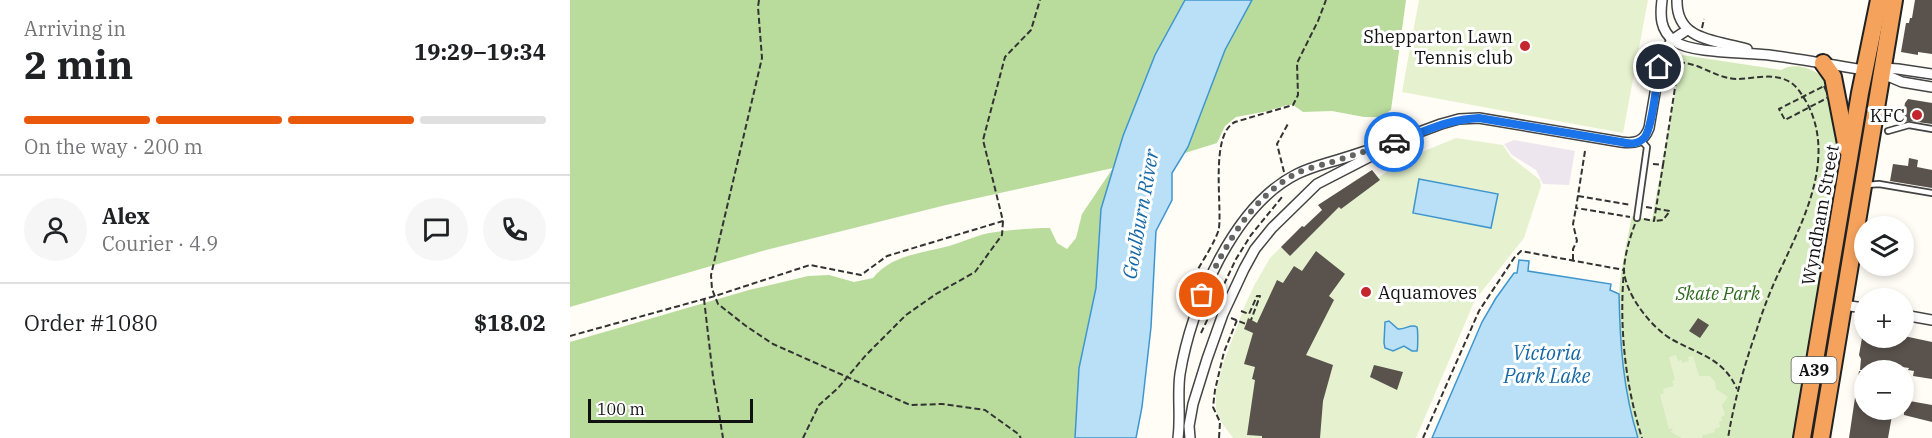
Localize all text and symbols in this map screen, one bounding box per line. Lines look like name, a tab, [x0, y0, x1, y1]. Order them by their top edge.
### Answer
text: Arriving in	[24, 15, 126, 42]
place label: Shepparton Lawn Tennis club	[1363, 25, 1513, 69]
text: 19:29–19:34	[414, 37, 546, 66]
text: 2 min	[24, 39, 133, 90]
marker: Shepparton Lawn Tennis club	[1518, 39, 1532, 53]
pin	[1633, 41, 1684, 92]
icon: home	[1642, 50, 1675, 83]
place label: KFC	[1870, 104, 1905, 127]
marker: KFC	[1910, 108, 1924, 122]
courier	[1364, 112, 1424, 172]
icon: car	[1378, 126, 1411, 159]
text: On the way · 200 m	[24, 133, 203, 160]
street label: Wyndham Street	[1796, 143, 1844, 287]
water label: Goulburn River	[1115, 146, 1165, 281]
button: person	[24, 198, 87, 261]
button: chat	[405, 198, 468, 261]
button: phone	[483, 198, 546, 261]
text: Alex	[102, 201, 150, 230]
map controls	[1854, 216, 1914, 420]
button: layers	[1854, 216, 1914, 276]
text: Courier · 4.9	[102, 230, 218, 257]
pin	[1176, 269, 1227, 320]
icon: bag	[1185, 278, 1218, 311]
place label: Aquamoves	[1378, 281, 1477, 304]
park label: Skate Park	[1675, 282, 1761, 305]
marker: Aquamoves	[1359, 285, 1373, 299]
button: +	[1854, 288, 1914, 348]
text: Order #1080	[24, 308, 158, 337]
text: $18.02	[474, 308, 546, 337]
water label: Victoria Park Lake	[1502, 339, 1591, 389]
road number: A39	[1792, 357, 1836, 383]
button: −	[1854, 360, 1914, 420]
scale bar	[588, 396, 753, 424]
text: 100 m	[597, 399, 645, 419]

